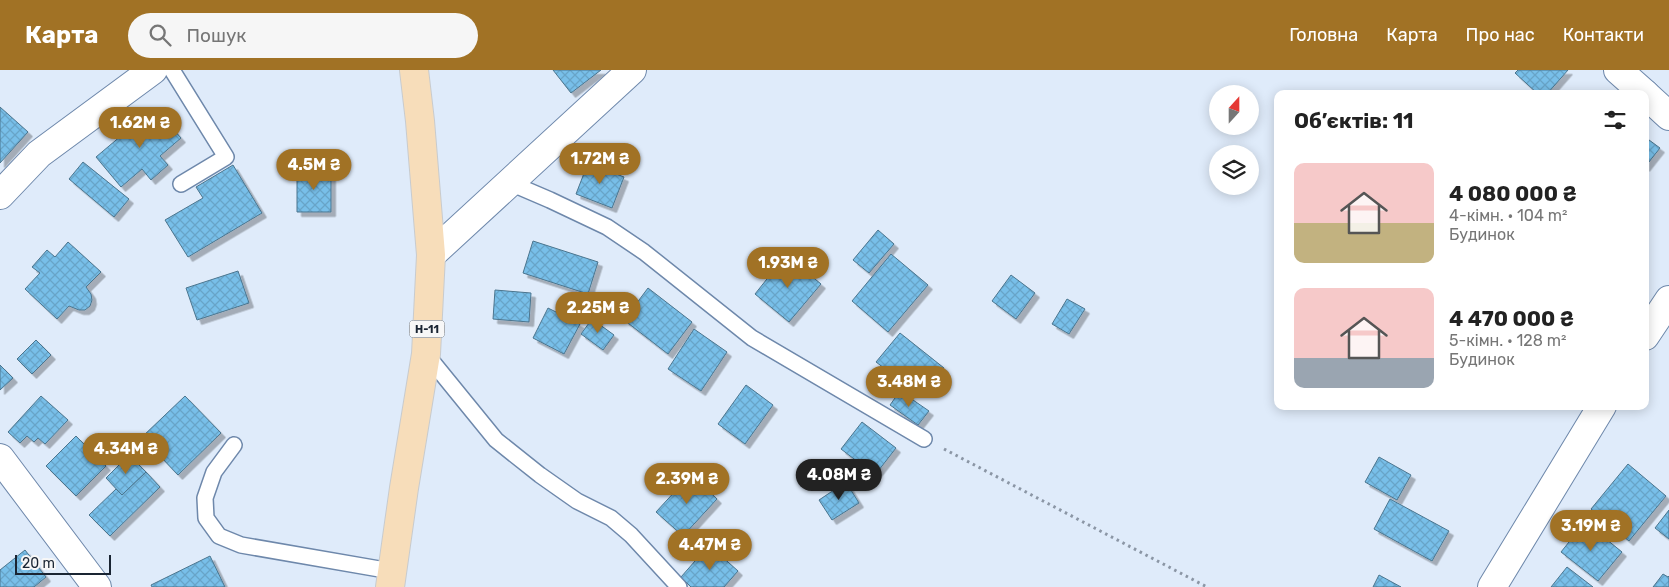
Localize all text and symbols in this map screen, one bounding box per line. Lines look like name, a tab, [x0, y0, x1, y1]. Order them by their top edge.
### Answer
search box	[128, 13, 478, 58]
text: Карта	[25, 21, 98, 49]
icon: search	[146, 21, 174, 49]
text: Пошук	[186, 24, 246, 47]
text: Головна	[1289, 24, 1358, 46]
text: Карта	[1386, 24, 1438, 46]
text: Про нас	[1466, 24, 1535, 46]
text: Контакти	[1563, 24, 1644, 46]
north arrow	[1209, 85, 1259, 135]
map controls	[1209, 85, 1259, 195]
pin: 1.62M ₴	[94, 106, 186, 149]
icon: filters	[1601, 106, 1629, 134]
text: Об’єктів: 11	[1294, 108, 1414, 133]
text: 1.62M ₴	[110, 113, 170, 132]
pin: 1.72M ₴	[554, 142, 646, 185]
button: layers	[1209, 145, 1259, 195]
pin: 4.5M ₴	[273, 148, 355, 191]
text: 1.72M ₴	[570, 149, 630, 168]
text: 4.5M ₴	[287, 155, 341, 174]
text: 4 080 000 ₴	[1449, 181, 1577, 206]
icon: home	[1334, 183, 1394, 243]
text: 4-кімн. · 104 m²	[1449, 206, 1567, 225]
text: Будинок	[1449, 225, 1515, 244]
pin: 1.93M ₴	[742, 246, 834, 289]
text: 1.93M ₴	[758, 253, 818, 272]
pin: 2.25M ₴	[552, 292, 644, 334]
text: 2.25M ₴	[566, 298, 630, 317]
text: 4 470 000 ₴	[1449, 306, 1574, 331]
icon: home	[1334, 308, 1394, 368]
road number: Н-11	[410, 320, 444, 338]
text: 5-кімн. · 128 m²	[1449, 331, 1567, 350]
text: Будинок	[1449, 350, 1515, 369]
pin: 3.48M ₴	[863, 366, 955, 408]
text: 3.48M ₴	[877, 372, 941, 391]
pin: 4.34M ₴	[80, 432, 172, 475]
text: 4.34M ₴	[94, 439, 158, 458]
pin: 4.08M ₴	[793, 458, 885, 501]
pin: 2.39M ₴	[641, 462, 733, 505]
text: 4.08M ₴	[807, 465, 871, 484]
text: 2.39M ₴	[655, 469, 719, 488]
pin: 3.19M ₴	[1545, 510, 1637, 552]
text: 3.19M ₴	[1561, 516, 1621, 535]
pin: 4.47M ₴	[664, 528, 756, 571]
text: 4.47M ₴	[679, 535, 741, 554]
scale bar	[15, 552, 111, 575]
text: 20 m	[22, 555, 55, 572]

